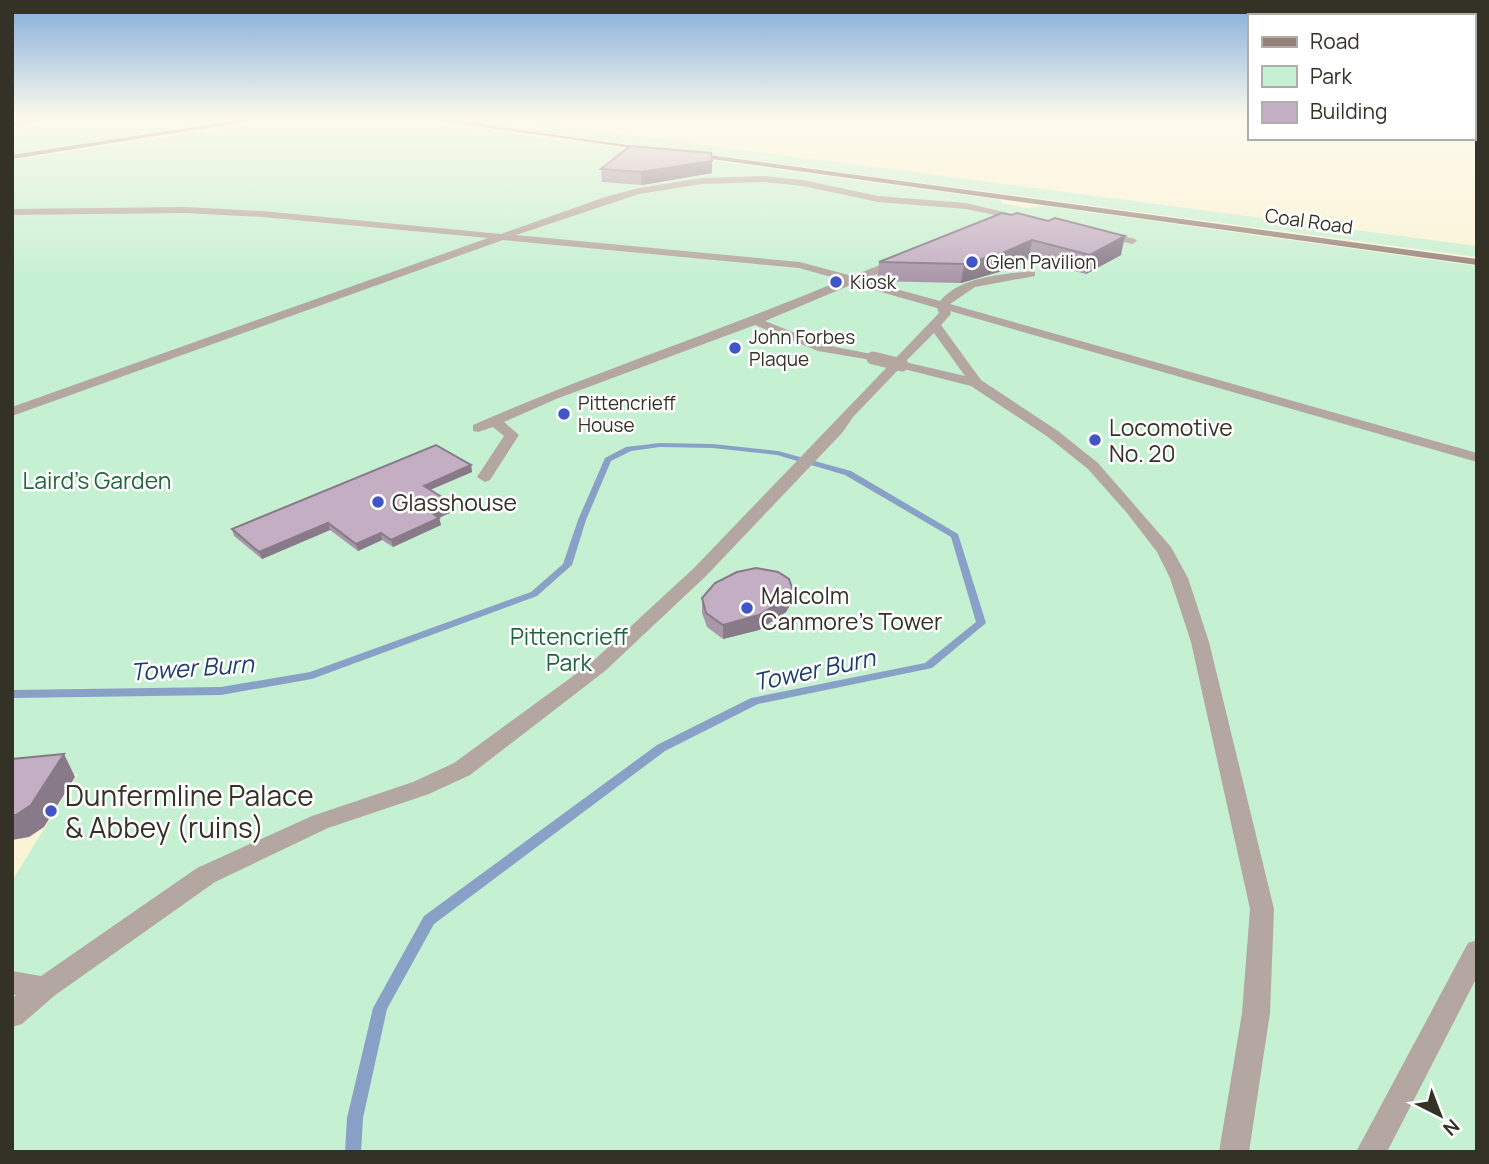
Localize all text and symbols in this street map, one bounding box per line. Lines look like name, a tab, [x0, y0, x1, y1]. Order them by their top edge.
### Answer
legend	[1248, 14, 1475, 140]
text: Road	[1310, 27, 1360, 55]
text: Park	[1310, 62, 1352, 90]
text: Building	[1310, 97, 1387, 125]
street label: Coal Road	[1263, 202, 1355, 240]
place label: Glen Pavilion	[986, 249, 1096, 275]
marker: Glen Pavilion	[964, 254, 980, 270]
place label: Kiosk	[850, 269, 897, 295]
marker: Kiosk	[828, 274, 844, 290]
place label: John Forbes Plaque	[749, 324, 855, 372]
marker: John Forbes Plaque	[727, 340, 743, 356]
place label: Pittencrieff House	[578, 390, 676, 438]
marker: Pittencrieff House	[556, 406, 572, 422]
place label: Locomotive No. 20	[1109, 411, 1233, 469]
marker: Locomotive No. 20	[1087, 432, 1103, 448]
park label: Laird's Garden	[23, 464, 171, 496]
place label: Glasshouse	[392, 486, 517, 518]
marker: Glasshouse	[370, 494, 386, 510]
place label: Malcolm Canmore's Tower	[761, 579, 942, 637]
marker: Malcolm Canmore's Tower	[739, 600, 755, 616]
park label: Pittencrieff Park	[510, 620, 628, 678]
water label: Tower Burn	[750, 640, 879, 698]
water label: Tower Burn	[129, 646, 255, 688]
place label: Dunfermline Palace & Abbey (ruins)	[65, 776, 314, 846]
marker: Dunfermline Palace & Abbey (ruins)	[43, 803, 59, 819]
north arrow	[1405, 1080, 1475, 1150]
text: N	[1438, 1113, 1465, 1142]

